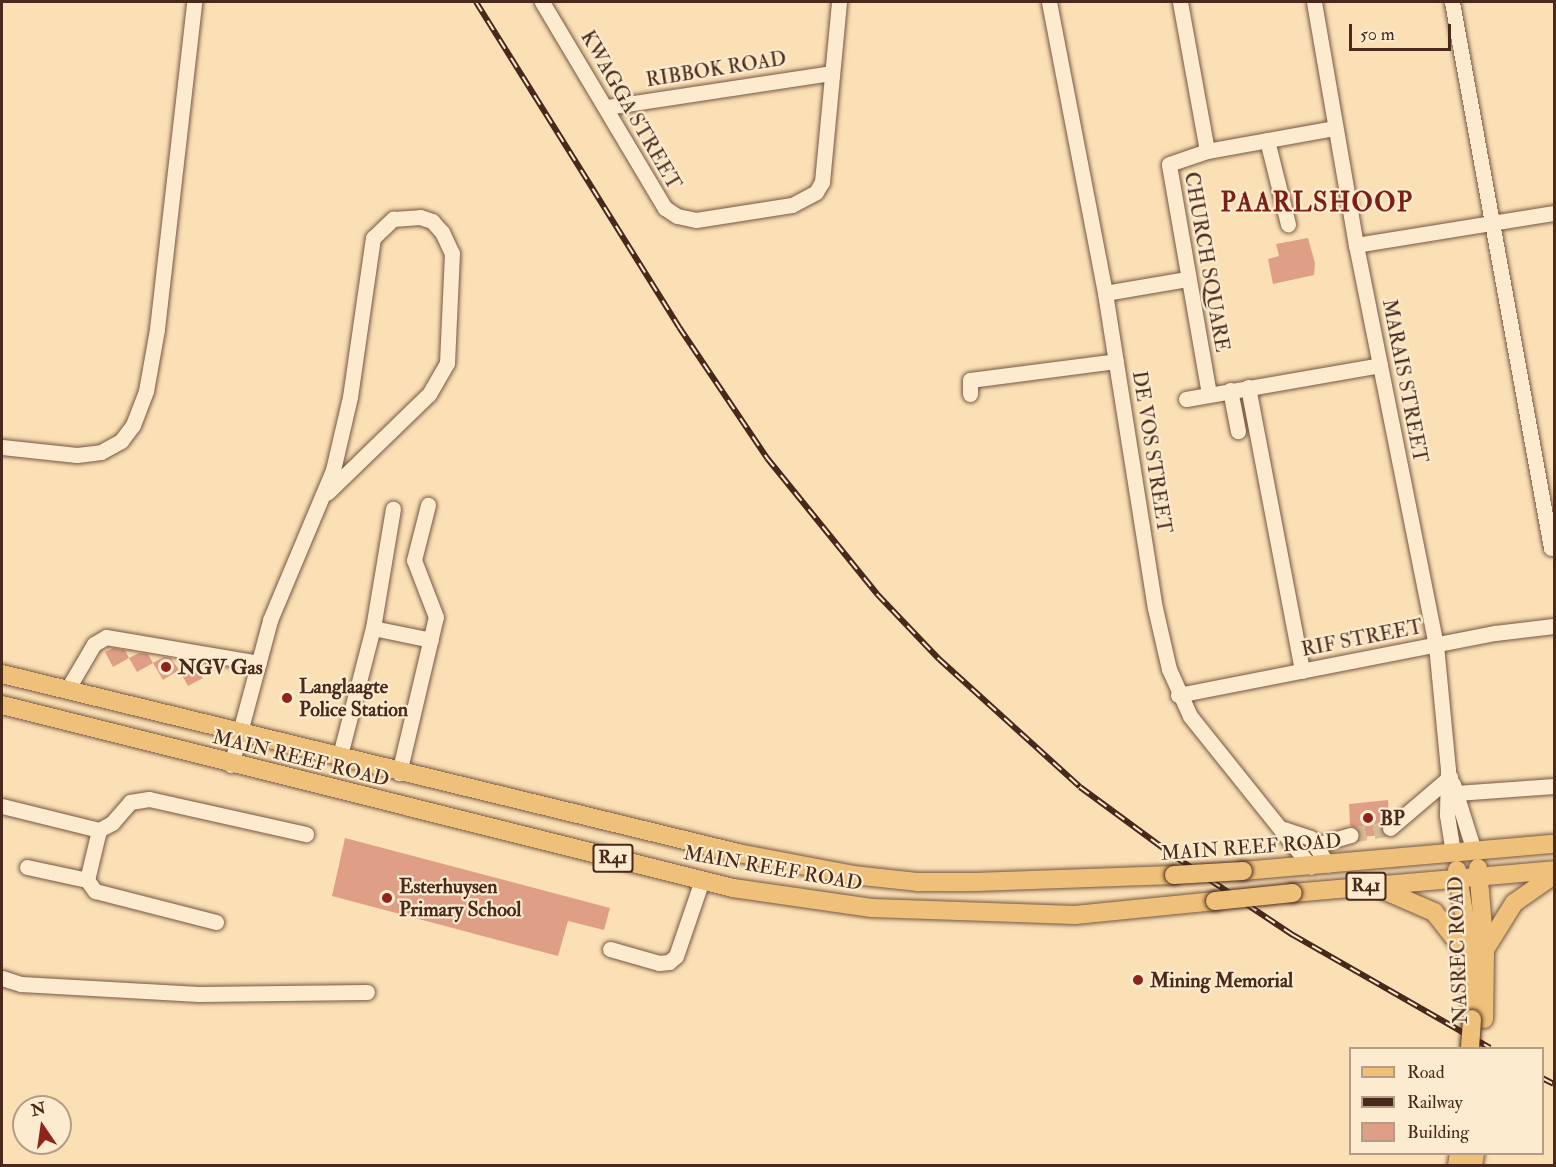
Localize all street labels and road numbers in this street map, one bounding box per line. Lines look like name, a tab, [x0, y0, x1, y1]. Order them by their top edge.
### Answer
street label: KWAGGA STREET	[576, 26, 686, 194]
street label: RIBBOK ROAD	[644, 46, 788, 92]
street label: CHURCH SQUARE	[1179, 170, 1235, 354]
street label: MARAIS STREET	[1377, 297, 1433, 465]
street label: DE VOS STREET	[1127, 369, 1177, 535]
street label: RIF STREET	[1299, 614, 1425, 662]
street label: MAIN REEF ROAD	[210, 724, 392, 792]
street label: MAIN REEF ROAD	[1160, 829, 1342, 865]
street label: MAIN REEF ROAD	[682, 840, 864, 896]
road number: R41	[592, 843, 634, 873]
road number: R41	[1345, 871, 1387, 901]
street label: NASREC ROAD	[1443, 876, 1473, 1024]

